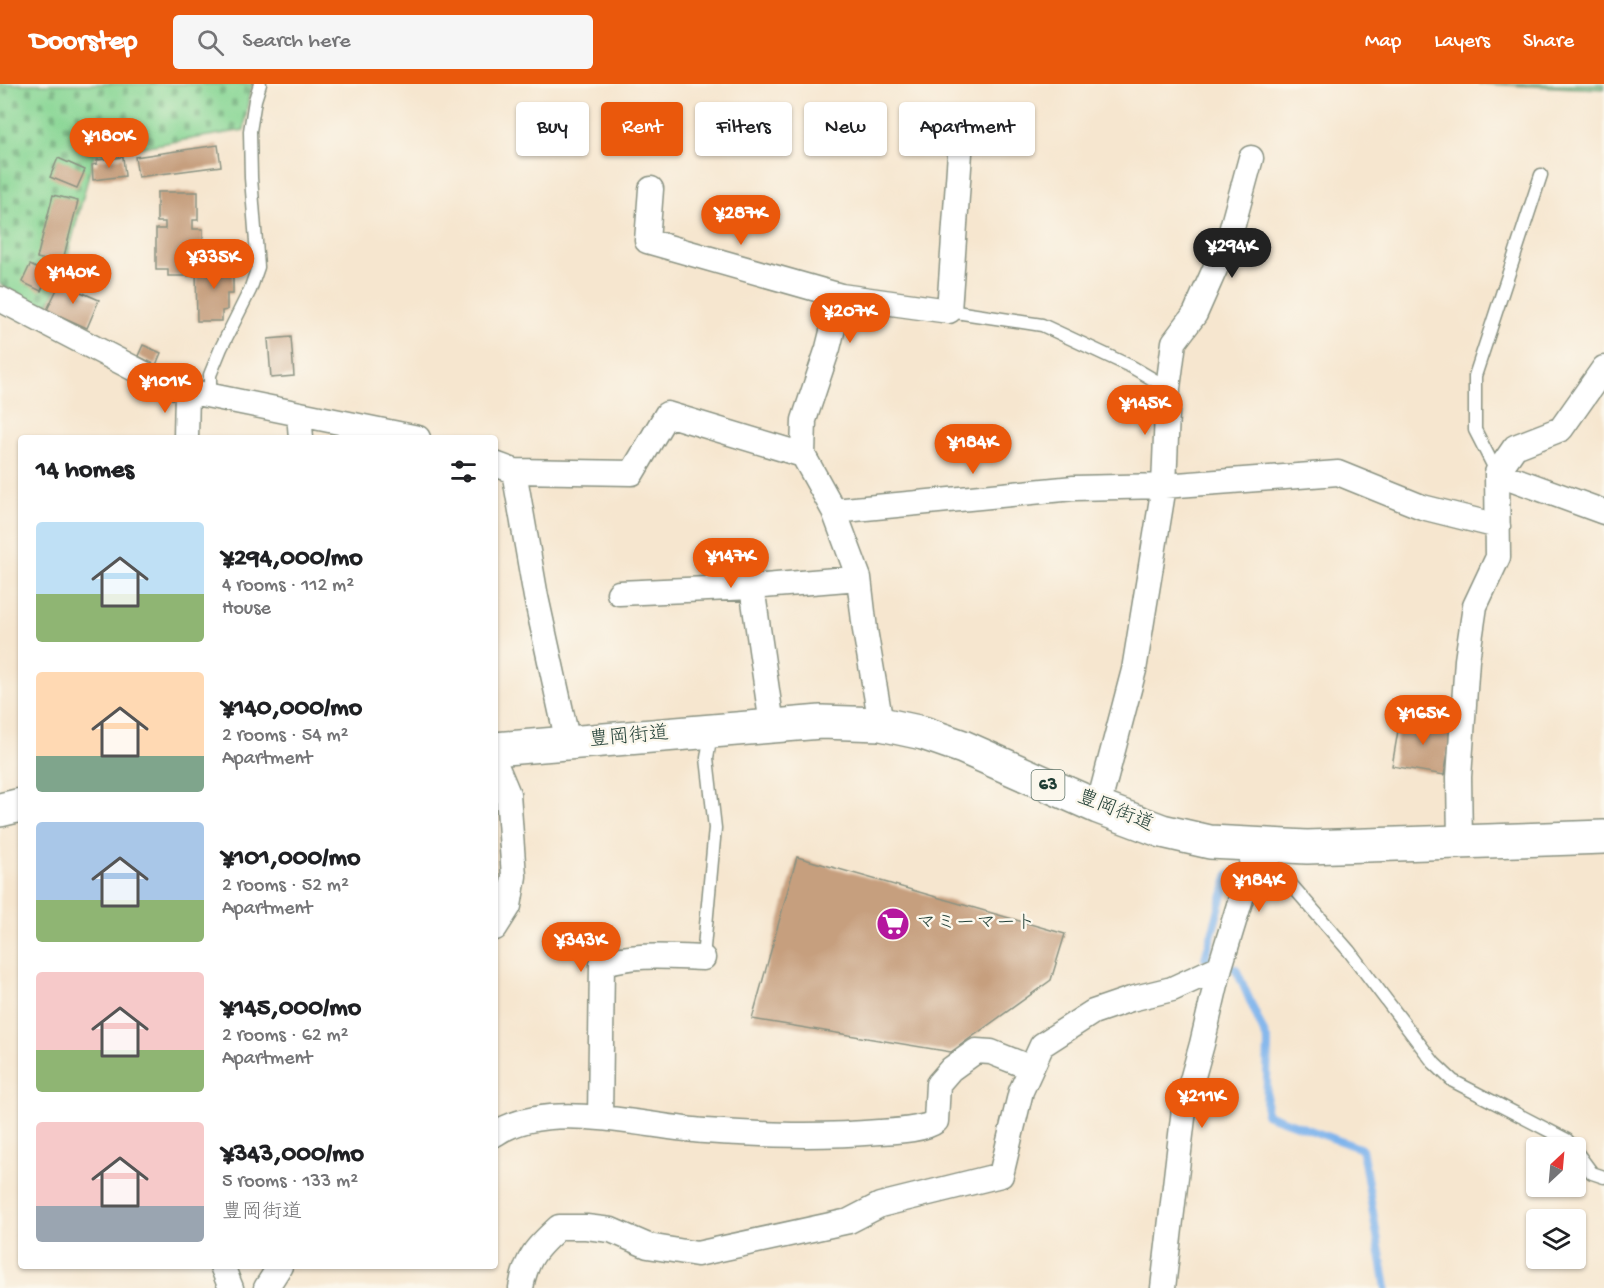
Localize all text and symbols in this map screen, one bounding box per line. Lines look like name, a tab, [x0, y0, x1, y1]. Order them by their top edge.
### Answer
search box	[173, 15, 593, 69]
text: Doorstep	[30, 26, 137, 59]
icon: search	[194, 26, 227, 59]
text: Search here	[242, 29, 351, 55]
text: Map	[1365, 30, 1401, 55]
text: Layers	[1434, 30, 1490, 55]
text: Share	[1523, 30, 1574, 55]
chip: Buy	[516, 102, 589, 156]
chip: Rent	[601, 102, 683, 156]
chip: Filters	[695, 102, 792, 156]
chip: New	[804, 102, 887, 156]
chip: Apartment	[899, 102, 1035, 156]
pin: ¥180K	[67, 118, 151, 169]
text: ¥180K	[84, 126, 134, 149]
pin: ¥287K	[699, 195, 783, 246]
text: ¥287K	[715, 203, 767, 226]
pin: ¥294K	[1190, 228, 1274, 279]
text: ¥294K	[1207, 236, 1257, 259]
pin: ¥335K	[172, 239, 256, 290]
text: ¥335K	[188, 247, 240, 270]
pin: ¥140K	[31, 254, 115, 305]
text: ¥140K	[48, 262, 98, 285]
pin: ¥207K	[808, 293, 892, 344]
text: ¥207K	[824, 301, 876, 324]
pin: ¥101K	[123, 363, 207, 414]
text: ¥101K	[141, 371, 189, 394]
pin: ¥145K	[1103, 385, 1187, 436]
text: ¥145K	[1121, 393, 1169, 416]
pin: ¥184K	[931, 424, 1015, 475]
text: ¥184K	[949, 432, 997, 455]
icon: filters	[447, 455, 480, 488]
text: 14 homes	[36, 456, 134, 487]
pin: ¥147K	[689, 538, 773, 589]
text: ¥294,000/mo	[222, 544, 363, 575]
icon: home	[84, 546, 156, 618]
text: ¥147K	[707, 546, 755, 569]
text: 4 rooms · 112 m²	[222, 575, 354, 598]
text: House	[222, 598, 271, 621]
text: ¥140,000/mo	[222, 694, 362, 725]
pin: ¥165K	[1381, 695, 1465, 746]
icon: home	[84, 696, 156, 768]
text: ¥165K	[1398, 703, 1448, 726]
street label: 豊岡街道	[588, 721, 670, 753]
text: 2 rooms · 54 m²	[222, 725, 349, 748]
text: Apartment	[222, 748, 312, 771]
road number: 63	[1032, 770, 1064, 800]
street label: 豊岡街道	[1074, 784, 1157, 838]
text: ¥101,000/mo	[222, 844, 360, 875]
icon: home	[84, 846, 156, 918]
pin: ¥184K	[1217, 862, 1301, 913]
text: ¥184K	[1235, 870, 1283, 893]
text: 2 rooms · 52 m²	[222, 875, 349, 898]
text: Apartment	[222, 898, 312, 921]
supermarket icon: マミーマート	[875, 906, 911, 942]
place label: マミーマート	[916, 913, 1036, 936]
pin: ¥343K	[539, 922, 623, 973]
text: ¥343K	[556, 930, 606, 953]
text: ¥145,000/mo	[222, 994, 361, 1025]
icon: home	[84, 996, 156, 1068]
text: 2 rooms · 62 m²	[222, 1025, 349, 1048]
text: Apartment	[222, 1048, 312, 1071]
pin: ¥211K	[1160, 1078, 1244, 1129]
text: ¥211K	[1179, 1086, 1225, 1109]
north arrow	[1526, 1137, 1586, 1197]
map controls	[1526, 1137, 1586, 1269]
text: ¥343,000/mo	[222, 1140, 364, 1171]
icon: home	[84, 1146, 156, 1218]
text: 5 rooms · 133 m²	[222, 1171, 358, 1194]
text: 豊岡街道	[222, 1202, 302, 1225]
button: layers	[1526, 1209, 1586, 1269]

